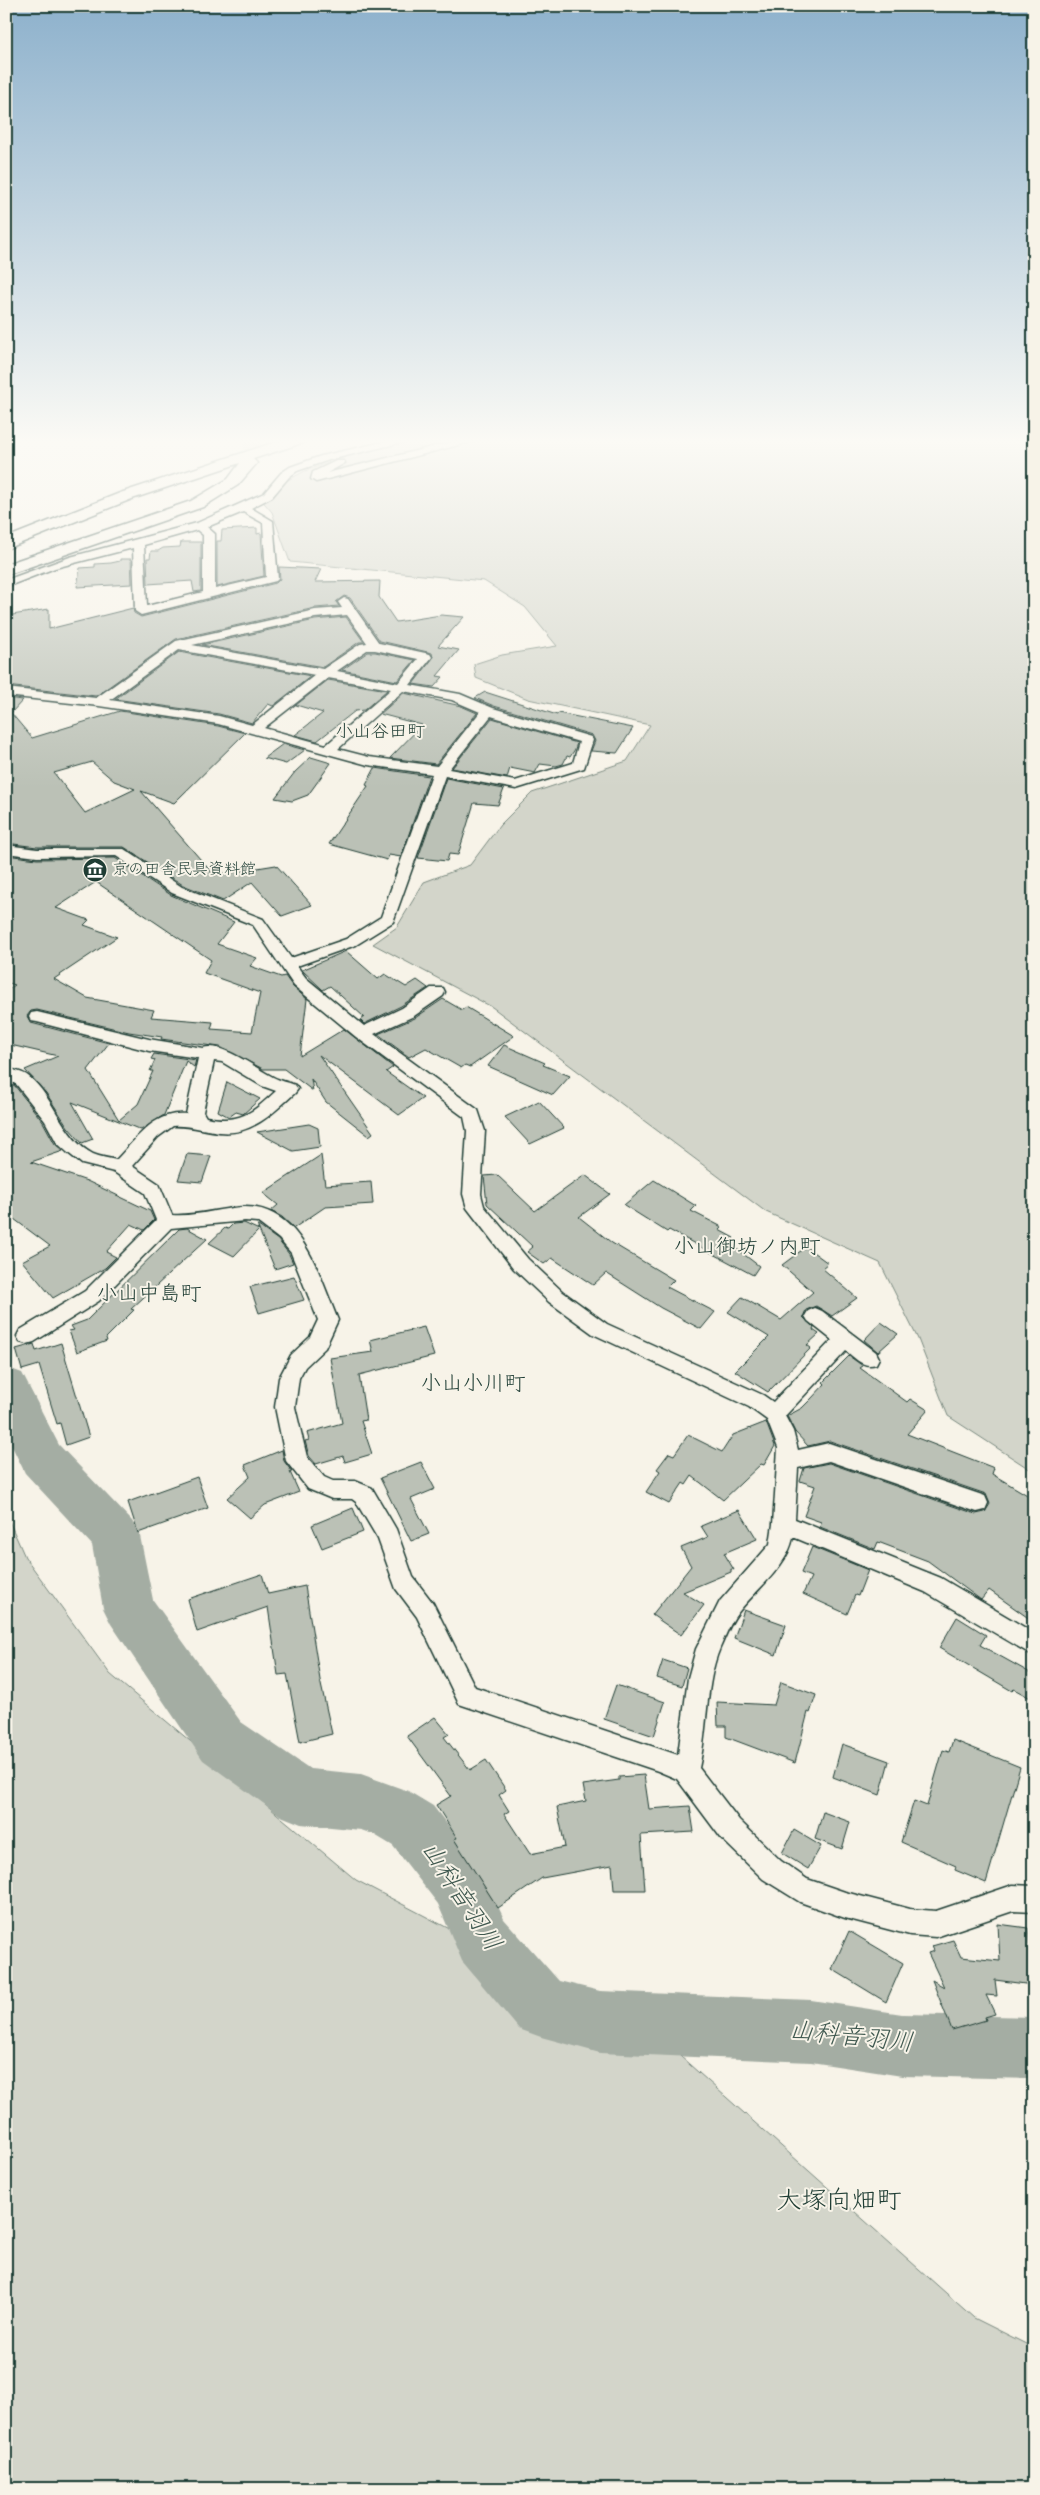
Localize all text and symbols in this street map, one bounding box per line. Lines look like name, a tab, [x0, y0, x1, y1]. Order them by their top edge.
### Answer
district label: 小山谷田町	[335, 720, 425, 746]
museum icon: 京の田舎民具資料館	[82, 857, 108, 883]
place label: 京の田舎民具資料館	[112, 858, 256, 882]
district label: 小山御坊ノ内町	[674, 1233, 821, 1263]
district label: 小山中島町	[97, 1280, 202, 1310]
district label: 小山小川町	[421, 1370, 526, 1400]
water label: 山科音羽川	[411, 1835, 509, 1959]
water label: 山科音羽川	[787, 2014, 915, 2062]
district label: 大塚向畑町	[776, 2184, 902, 2220]

